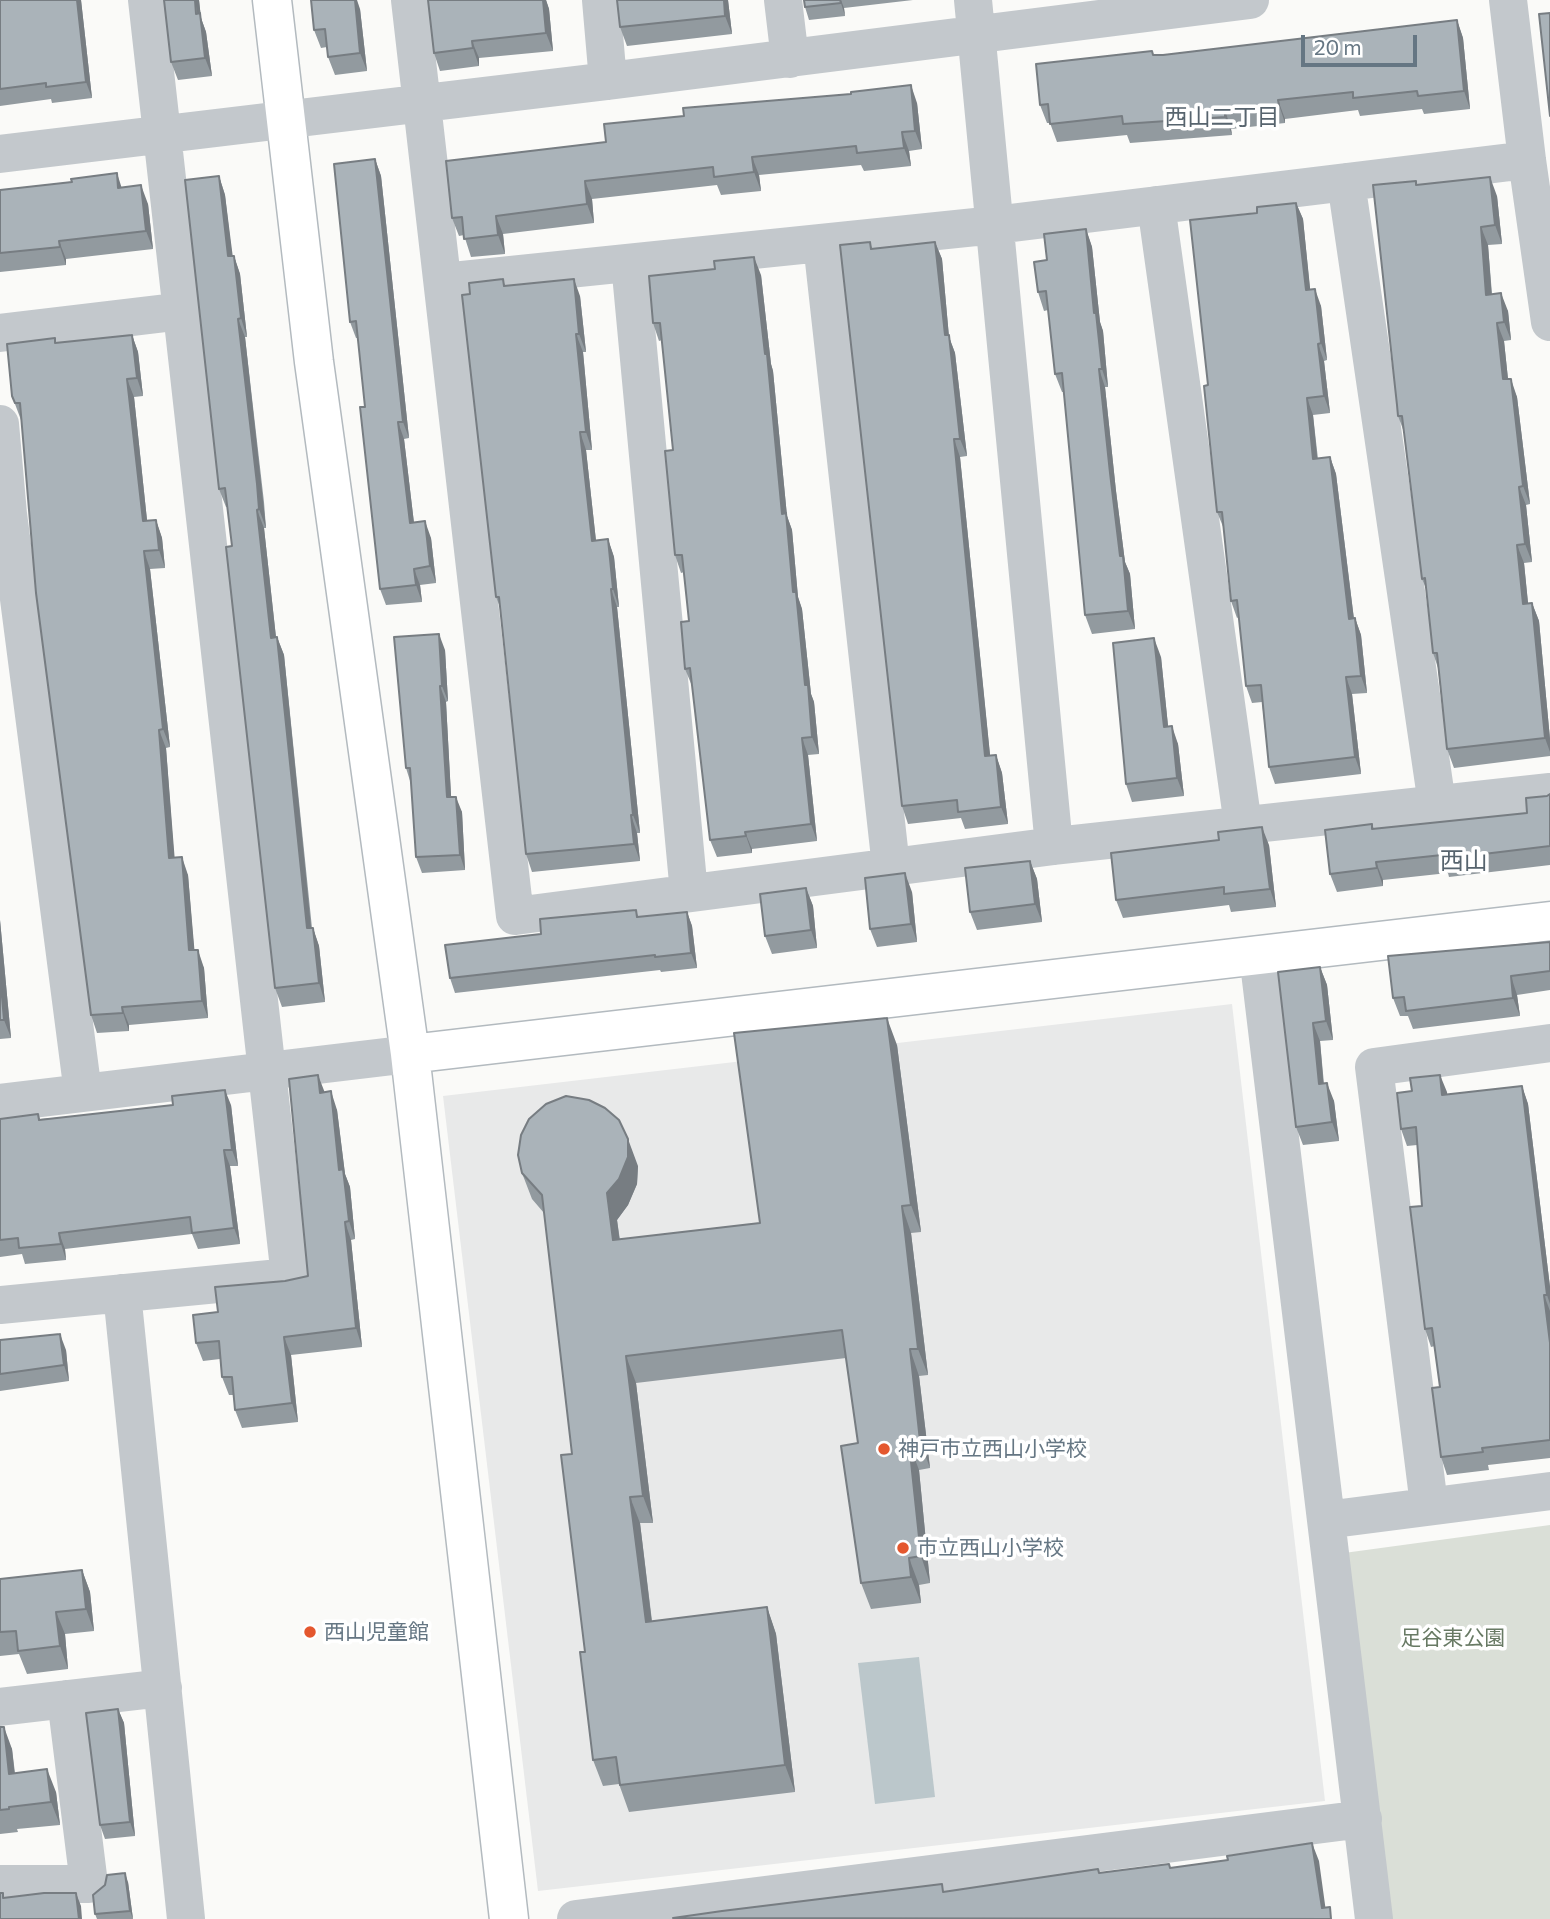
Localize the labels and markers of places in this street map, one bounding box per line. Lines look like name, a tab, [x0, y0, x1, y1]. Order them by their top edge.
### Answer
place label: 神戸市立西山小学校	[898, 1436, 1087, 1462]
marker: 神戸市立西山小学校	[876, 1441, 892, 1457]
place label: 市立西山小学校	[917, 1535, 1064, 1561]
marker: 市立西山小学校	[895, 1540, 911, 1556]
place label: 西山児童館	[324, 1619, 429, 1645]
marker: 西山児童館	[302, 1624, 318, 1640]

